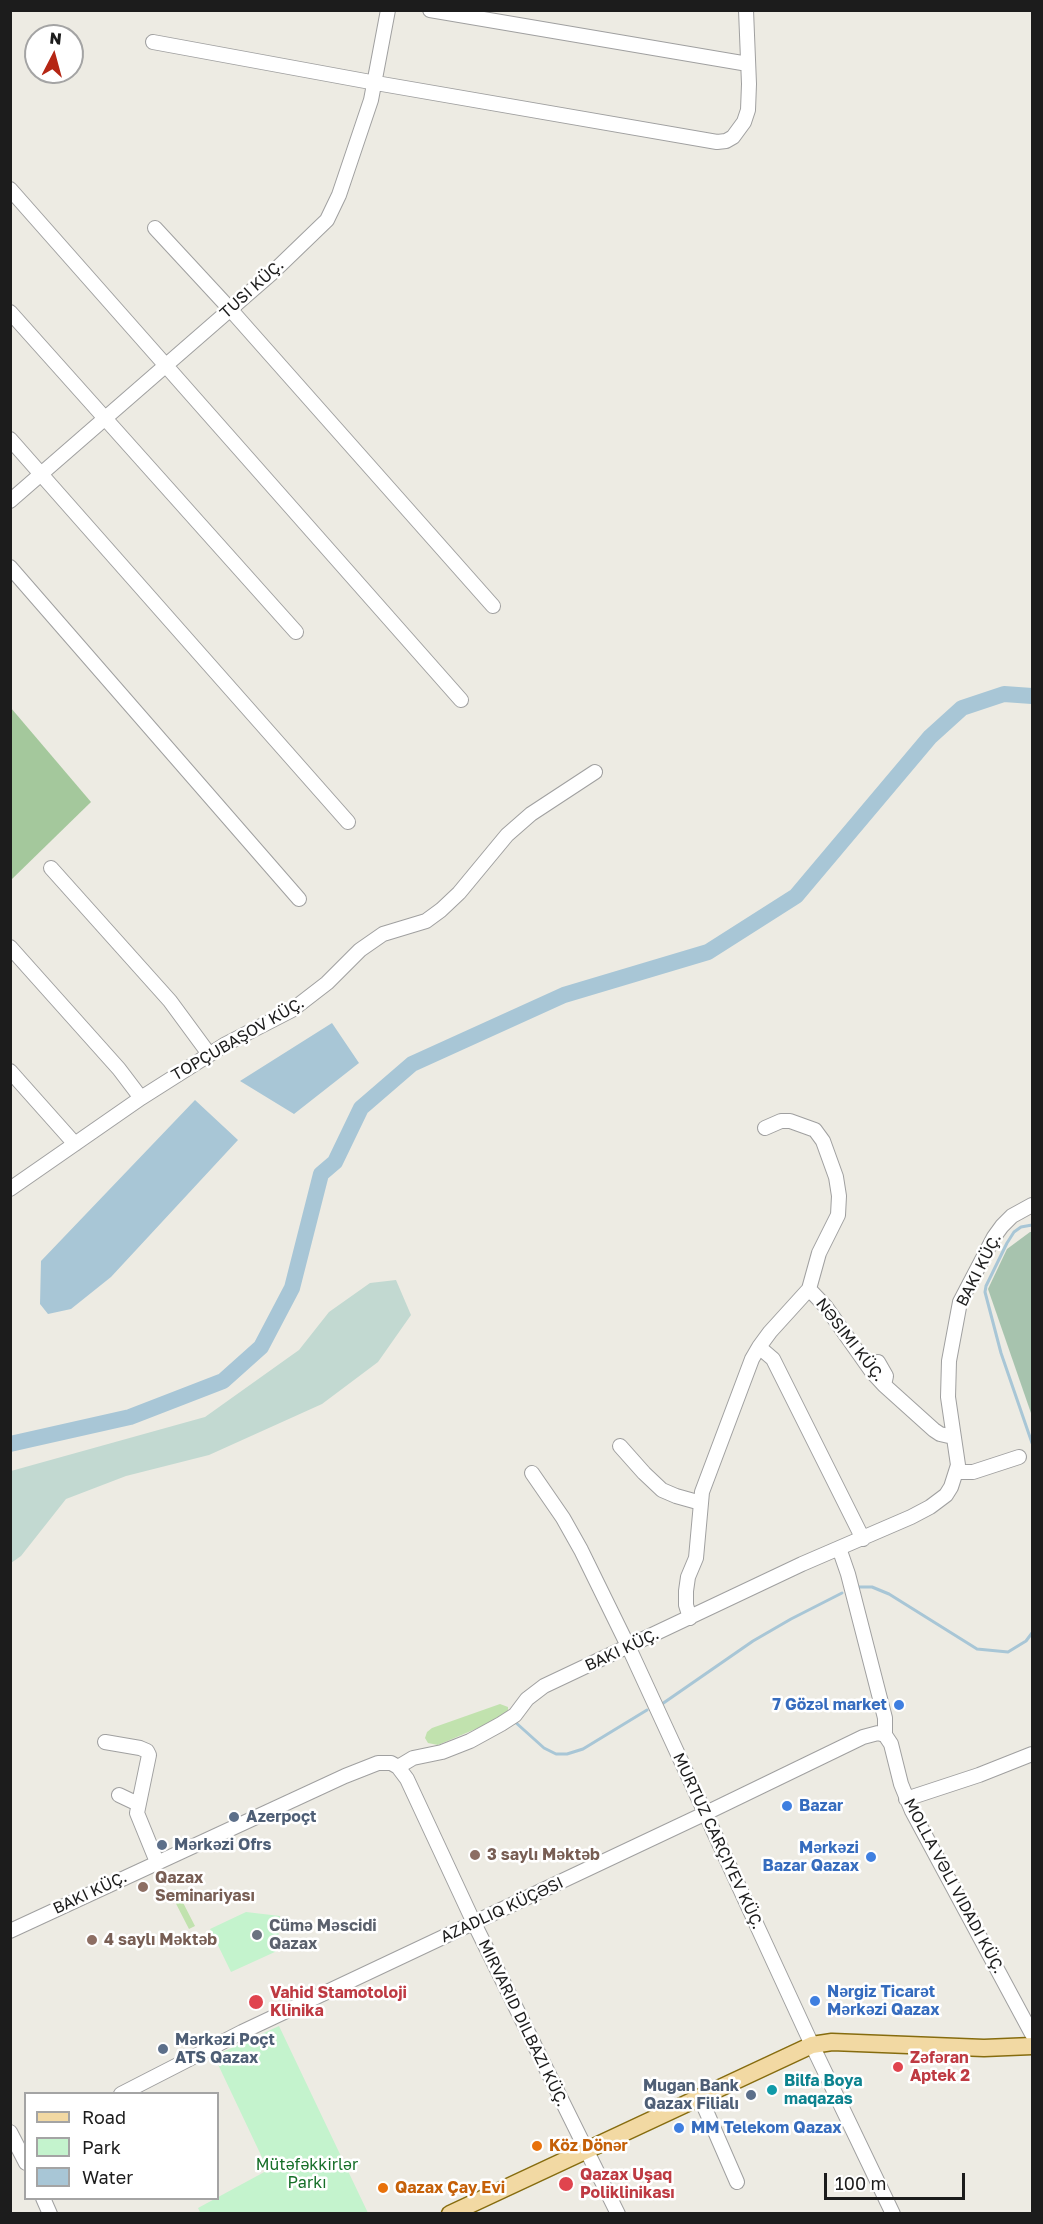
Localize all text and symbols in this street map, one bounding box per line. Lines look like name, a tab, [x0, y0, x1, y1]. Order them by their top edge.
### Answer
north arrow	[24, 24, 84, 84]
text: N	[49, 28, 63, 49]
street label: TUSI KÜÇ.	[216, 255, 288, 323]
street label: TOPÇUBAŞOV KÜÇ.	[168, 993, 308, 1085]
street label: BAKI KÜÇ.	[952, 1230, 1006, 1310]
street label: NƏSIMI KÜÇ.	[812, 1295, 888, 1385]
street label: BAKI KÜÇ.	[582, 1625, 662, 1675]
place label: 7 Gözəl market	[772, 1695, 887, 1715]
marker: 7 Gözəl market	[892, 1698, 906, 1712]
street label: MURTUZ CARÇIYEV KÜÇ.	[669, 1750, 767, 1932]
street label: MOLLA VƏLI VIDADI KÜÇ.	[900, 1795, 1008, 1977]
place label: Bazar	[799, 1796, 843, 1816]
marker: Bazar	[780, 1799, 794, 1813]
place label: Azerpoçt	[246, 1807, 316, 1827]
marker: Azerpoçt	[227, 1810, 241, 1824]
place label: Mərkəzi Ofrs	[174, 1835, 271, 1855]
marker: Mərkəzi Ofrs	[155, 1838, 169, 1852]
place label: Mərkəzi Bazar Qazax	[762, 1838, 859, 1876]
place label: 3 saylı Məktəb	[487, 1845, 600, 1865]
marker: 3 saylı Məktəb	[468, 1848, 482, 1862]
marker: Mərkəzi Bazar Qazax	[864, 1850, 878, 1864]
street label: BAKI KÜÇ.	[50, 1868, 130, 1918]
place label: Qazax Seminariyası	[155, 1868, 255, 1906]
street label: AZADLIQ KÜÇƏSI	[438, 1873, 566, 1947]
marker: Qazax Seminariyası	[136, 1880, 150, 1894]
place label: Cümə Məscidi Qazax	[269, 1916, 377, 1954]
marker: Cümə Məscidi Qazax	[250, 1928, 264, 1942]
place label: 4 saylı Məktəb	[104, 1930, 217, 1950]
marker: 4 saylı Məktəb	[85, 1933, 99, 1947]
street label: MIRVARID DILBAZI KÜÇ.	[474, 1936, 572, 2110]
place label: Nərgiz Ticarət Mərkəzi Qazax	[827, 1982, 939, 2020]
place label: Vahid Stamotoloji Klinika	[270, 1983, 407, 2021]
marker: Vahid Stamotoloji Klinika	[247, 1993, 265, 2011]
marker: Nərgiz Ticarət Mərkəzi Qazax	[808, 1994, 822, 2008]
place label: Mərkəzi Poçt ATS Qazax	[175, 2030, 275, 2068]
marker: Mərkəzi Poçt ATS Qazax	[156, 2042, 170, 2056]
place label: Zəfəran Aptek 2	[910, 2048, 970, 2086]
marker: Zəfəran Aptek 2	[891, 2060, 905, 2074]
place label: Bilfa Boya maqazas	[784, 2071, 862, 2109]
place label: Muğan Bank Qazax Filialı	[643, 2076, 739, 2114]
marker: Bilfa Boya maqazas	[765, 2083, 779, 2097]
marker: Muğan Bank Qazax Filialı	[744, 2088, 758, 2102]
legend	[24, 2092, 219, 2200]
text: Road	[82, 2106, 126, 2128]
place label: MM Telekom Qazax	[691, 2118, 842, 2138]
marker: MM Telekom Qazax	[672, 2121, 686, 2135]
text: Park	[82, 2136, 121, 2158]
place label: Köz Dönər	[549, 2136, 628, 2156]
marker: Köz Dönər	[530, 2139, 544, 2153]
park label: Mütəfəkkirlər Parkı	[256, 2155, 358, 2193]
scale bar	[827, 2161, 968, 2199]
place label: Qazax Uşaq Poliklinikası	[580, 2165, 675, 2203]
text: Water	[82, 2166, 133, 2188]
text: 100 m	[835, 2172, 886, 2194]
marker: Qazax Uşaq Poliklinikası	[557, 2175, 575, 2193]
place label: Qazax Çay Evi	[395, 2178, 505, 2198]
marker: Qazax Çay Evi	[376, 2181, 390, 2195]

